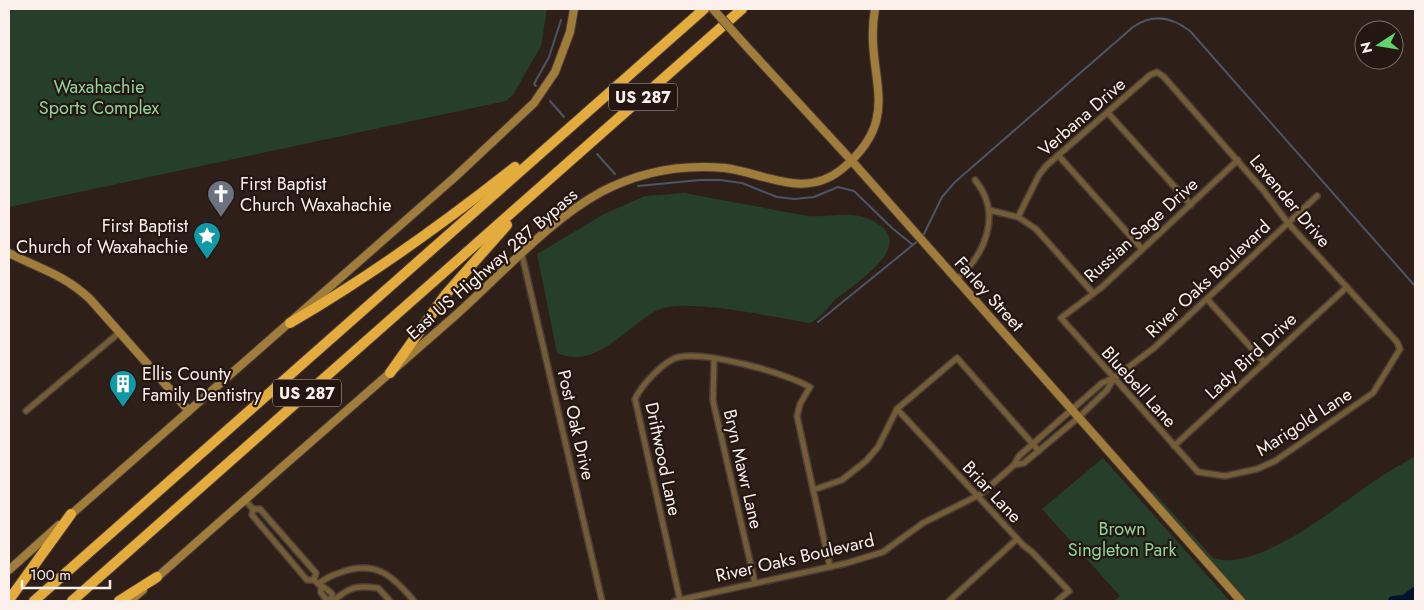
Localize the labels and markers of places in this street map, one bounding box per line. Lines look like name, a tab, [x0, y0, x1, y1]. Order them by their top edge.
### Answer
place label: First Baptist Church Waxahachie	[240, 171, 392, 218]
church icon: First Baptist Church Waxahachie	[206, 179, 236, 218]
place label: First Baptist Church of Waxahachie	[16, 213, 189, 260]
place icon: First Baptist Church of Waxahachie	[192, 221, 222, 260]
place label: Ellis County Family Dentistry	[142, 361, 262, 408]
building icon: Ellis County Family Dentistry	[108, 369, 138, 408]

